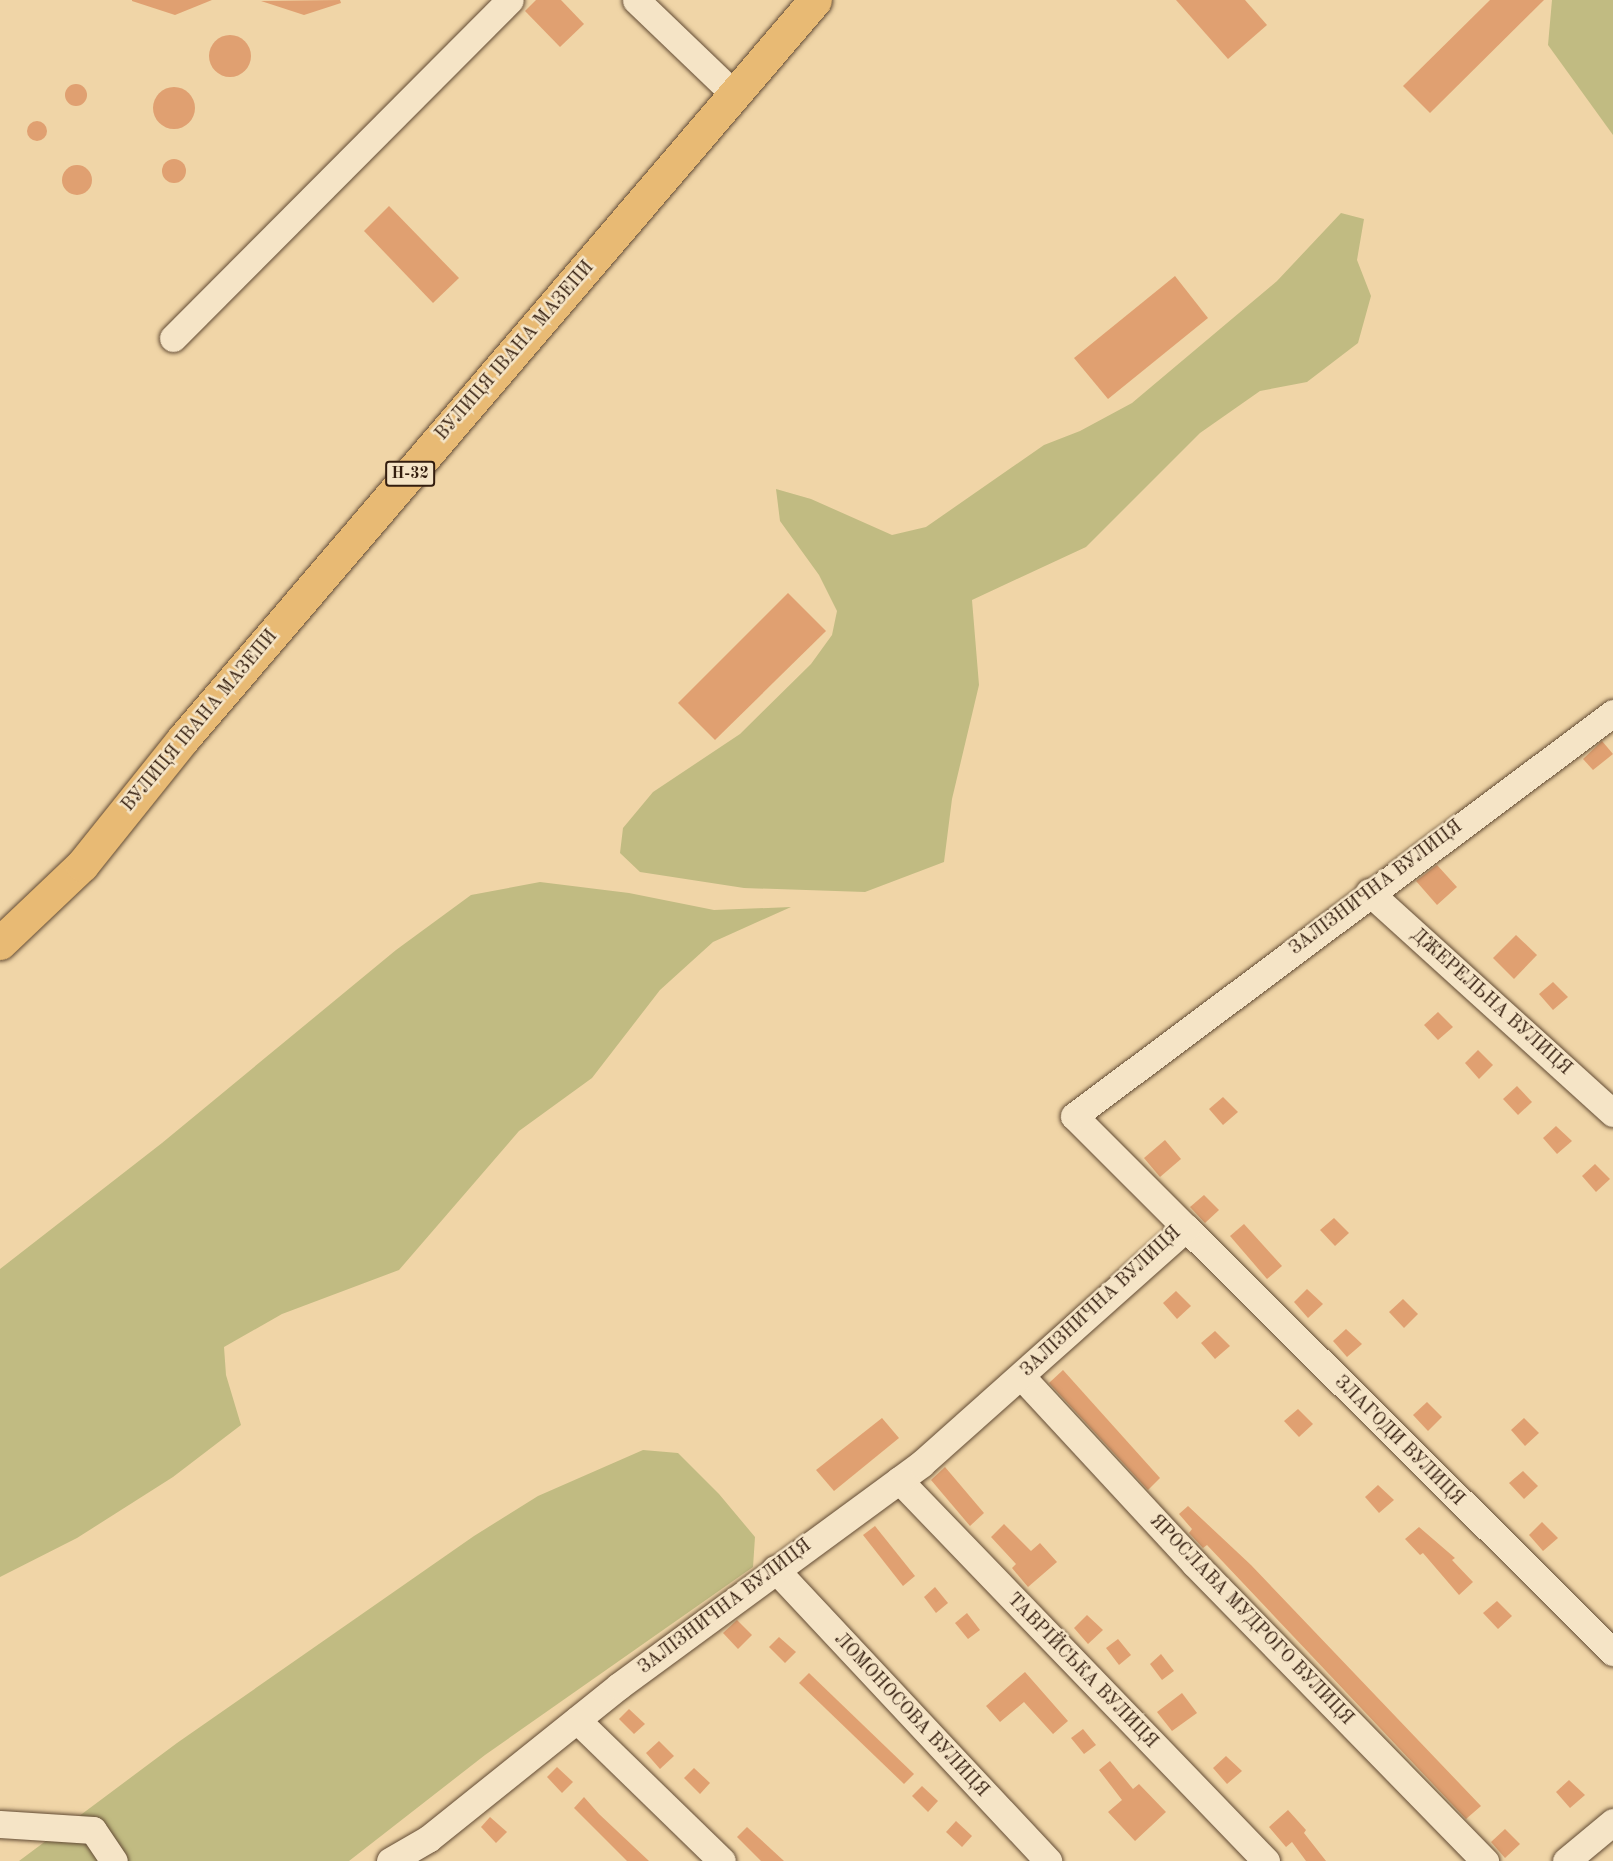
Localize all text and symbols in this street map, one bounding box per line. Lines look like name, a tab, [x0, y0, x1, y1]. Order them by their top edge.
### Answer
street label: ВУЛИЦЯ ІВАНА МАЗЕПИ	[431, 257, 599, 445]
road number: Н-32	[384, 461, 436, 487]
street label: ВУЛИЦЯ ІВАНА МАЗЕПИ	[118, 626, 282, 816]
street label: ЗАЛІЗНИЧНА ВУЛИЦЯ	[1285, 816, 1467, 960]
street label: ДЖЕРЕЛЬНА ВУЛИЦЯ	[1406, 924, 1576, 1080]
street label: ЗАЛІЗНИЧНА ВУЛИЦЯ	[1017, 1222, 1185, 1382]
street label: ЗЛАГОДИ ВУЛИЦЯ	[1330, 1372, 1468, 1510]
street label: ЯРОСЛАВА МУДРОГО ВУЛИЦЯ	[1145, 1510, 1357, 1730]
street label: ЗАЛІЗНИЧНА ВУЛИЦЯ	[634, 1535, 816, 1679]
street label: ТАВРІЙСЬКА ВУЛИЦЯ	[1002, 1589, 1162, 1753]
street label: ЛОМОНОСОВА ВУЛИЦЯ	[829, 1629, 993, 1801]

